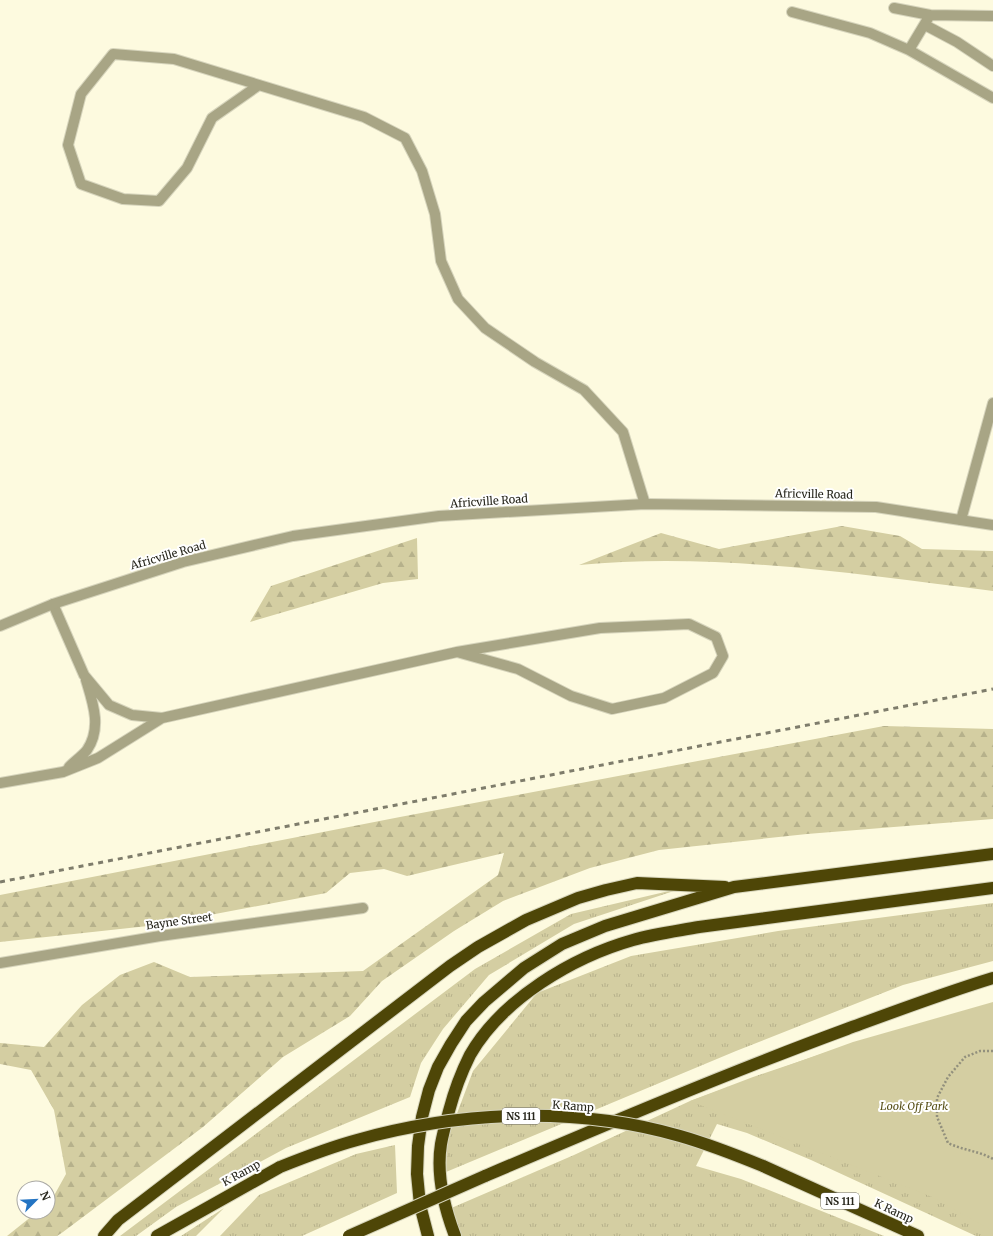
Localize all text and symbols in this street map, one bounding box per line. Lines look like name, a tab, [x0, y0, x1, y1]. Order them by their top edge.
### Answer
street label: Africville Road	[774, 486, 853, 502]
street label: Africville Road	[449, 491, 529, 511]
street label: Africville Road	[128, 537, 208, 573]
street label: Bayne Street	[145, 909, 214, 933]
street label: K Ramp	[552, 1098, 594, 1114]
park label: Look Off Park	[880, 1099, 948, 1113]
road number: NS 111	[502, 1108, 540, 1124]
street label: K Ramp	[219, 1157, 263, 1189]
north arrow	[16, 1180, 56, 1220]
text: N	[37, 1189, 53, 1203]
road number: NS 111	[821, 1193, 859, 1209]
street label: K Ramp	[872, 1196, 916, 1226]

